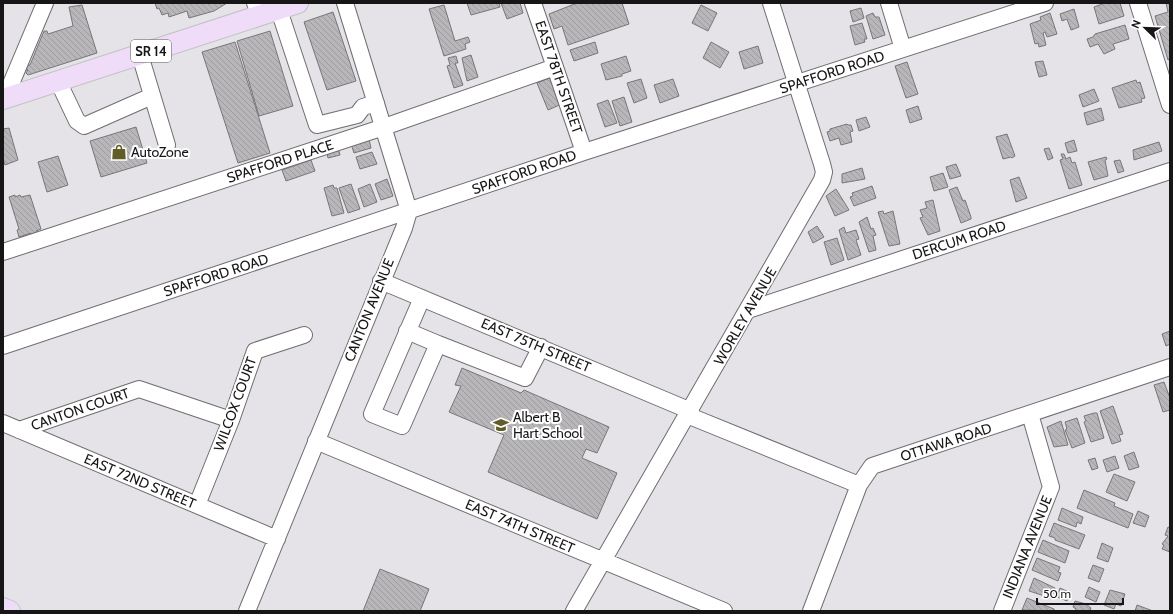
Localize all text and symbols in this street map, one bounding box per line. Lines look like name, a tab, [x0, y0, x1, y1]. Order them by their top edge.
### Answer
north arrow	[1125, 8, 1165, 48]
street label: EAST 78TH STREET	[531, 18, 587, 136]
text: N	[1128, 18, 1144, 30]
road number: SR 14	[131, 40, 171, 62]
street label: SPAFFORD ROAD	[777, 47, 887, 97]
street label: SPAFFORD PLACE	[224, 135, 336, 187]
shop icon: AutoZone	[110, 143, 128, 161]
place label: AutoZone	[131, 143, 189, 161]
street label: SPAFFORD ROAD	[469, 146, 579, 198]
street label: DERCUM ROAD	[910, 216, 1008, 264]
street label: SPAFFORD ROAD	[161, 250, 271, 300]
street label: CANTON AVENUE	[340, 255, 398, 364]
street label: WORLEY AVENUE	[710, 264, 780, 368]
street label: EAST 75TH STREET	[478, 314, 594, 376]
street label: WILCOX COURT	[210, 354, 261, 454]
street label: CANTON COURT	[28, 384, 132, 434]
place label: Albert B Hart School	[513, 408, 583, 442]
school or university icon: Albert B Hart School	[492, 416, 510, 434]
street label: OTTAWA ROAD	[898, 419, 994, 465]
street label: EAST 72ND STREET	[81, 449, 199, 513]
street label: INDIANA AVENUE	[998, 493, 1056, 601]
street label: EAST 74TH STREET	[463, 495, 578, 557]
scale bar	[1037, 580, 1123, 606]
text: 50 m	[1043, 586, 1071, 601]

